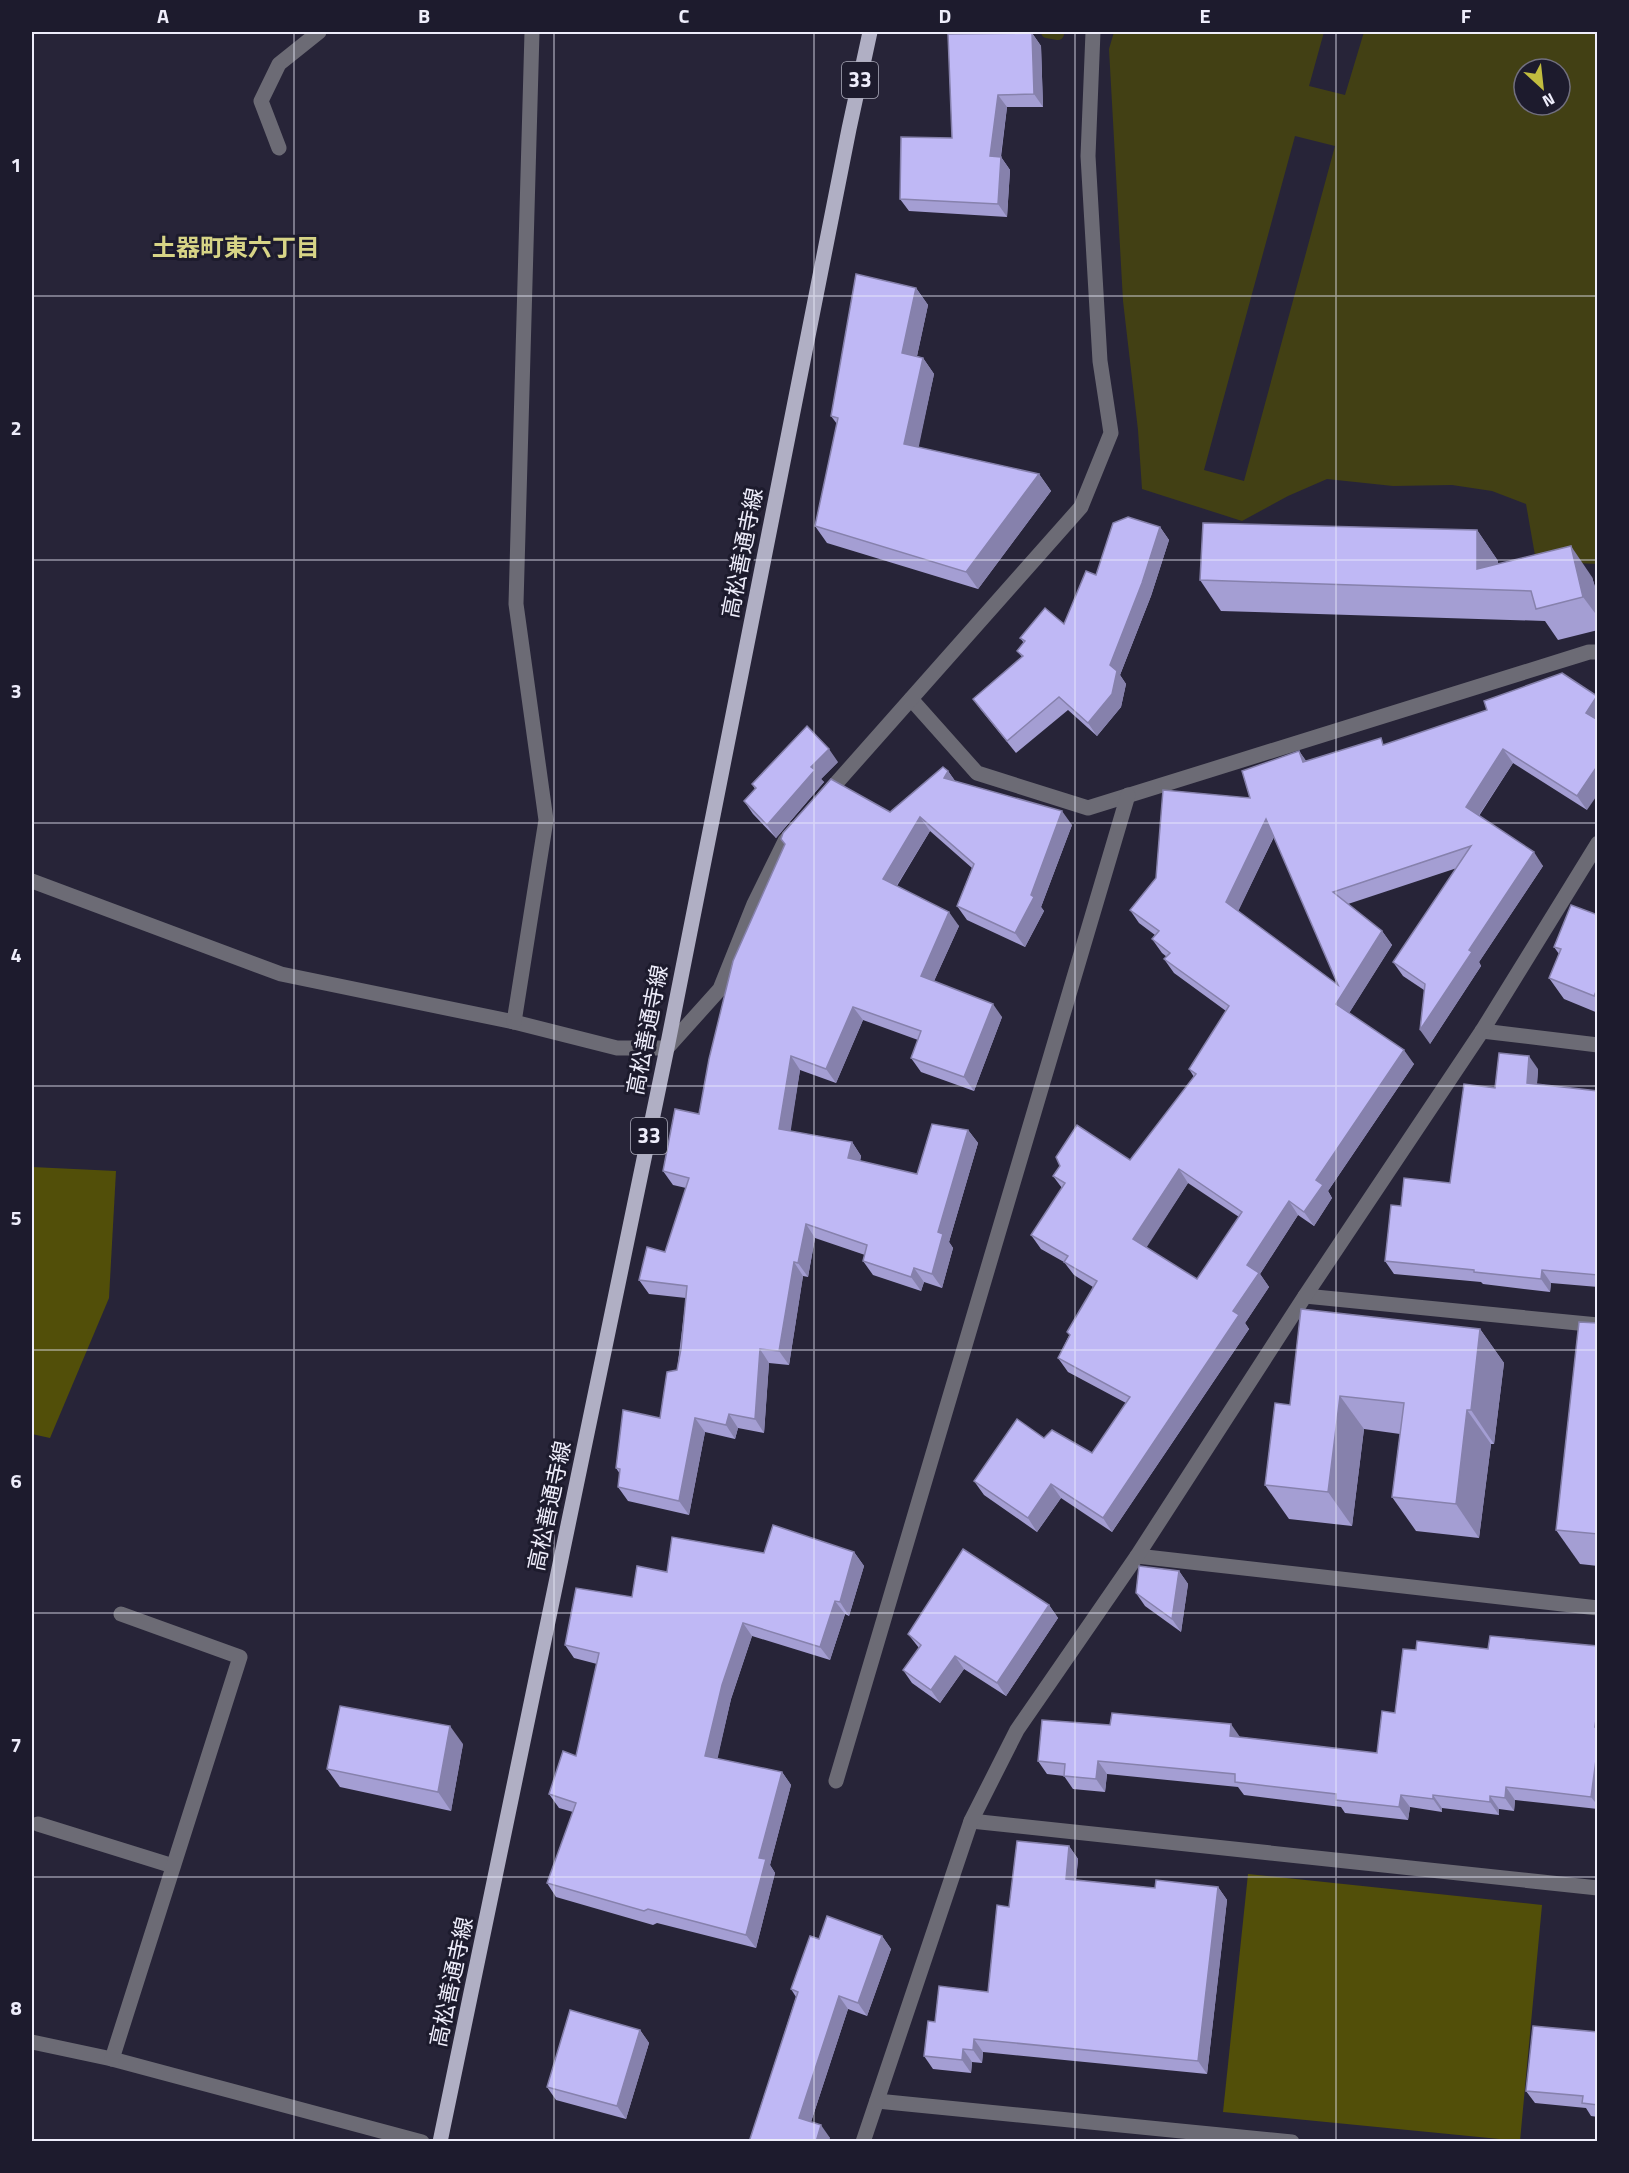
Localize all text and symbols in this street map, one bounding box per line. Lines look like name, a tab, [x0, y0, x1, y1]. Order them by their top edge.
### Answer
text: A	[157, 0, 169, 31]
text: B	[418, 0, 430, 31]
text: C	[679, 0, 690, 31]
text: D	[939, 0, 951, 31]
text: E	[1199, 0, 1211, 31]
text: F	[1461, 0, 1472, 31]
north arrow	[1512, 57, 1572, 117]
road number: 33	[842, 62, 878, 98]
text: N	[1538, 87, 1559, 114]
text: 1	[10, 149, 22, 180]
district label: 土器町東六丁目	[152, 229, 320, 265]
text: 2	[10, 412, 22, 443]
street label: 高松善通寺線	[713, 485, 771, 621]
text: 3	[10, 675, 22, 706]
text: 4	[10, 939, 22, 970]
street label: 高松善通寺線	[618, 962, 676, 1098]
road number: 33	[631, 1118, 667, 1154]
text: 5	[10, 1202, 22, 1233]
street label: 高松善通寺線	[519, 1438, 579, 1574]
text: 6	[10, 1465, 22, 1496]
text: 7	[10, 1729, 22, 1760]
street label: 高松善通寺線	[421, 1914, 481, 2050]
text: 8	[10, 1992, 22, 2023]

